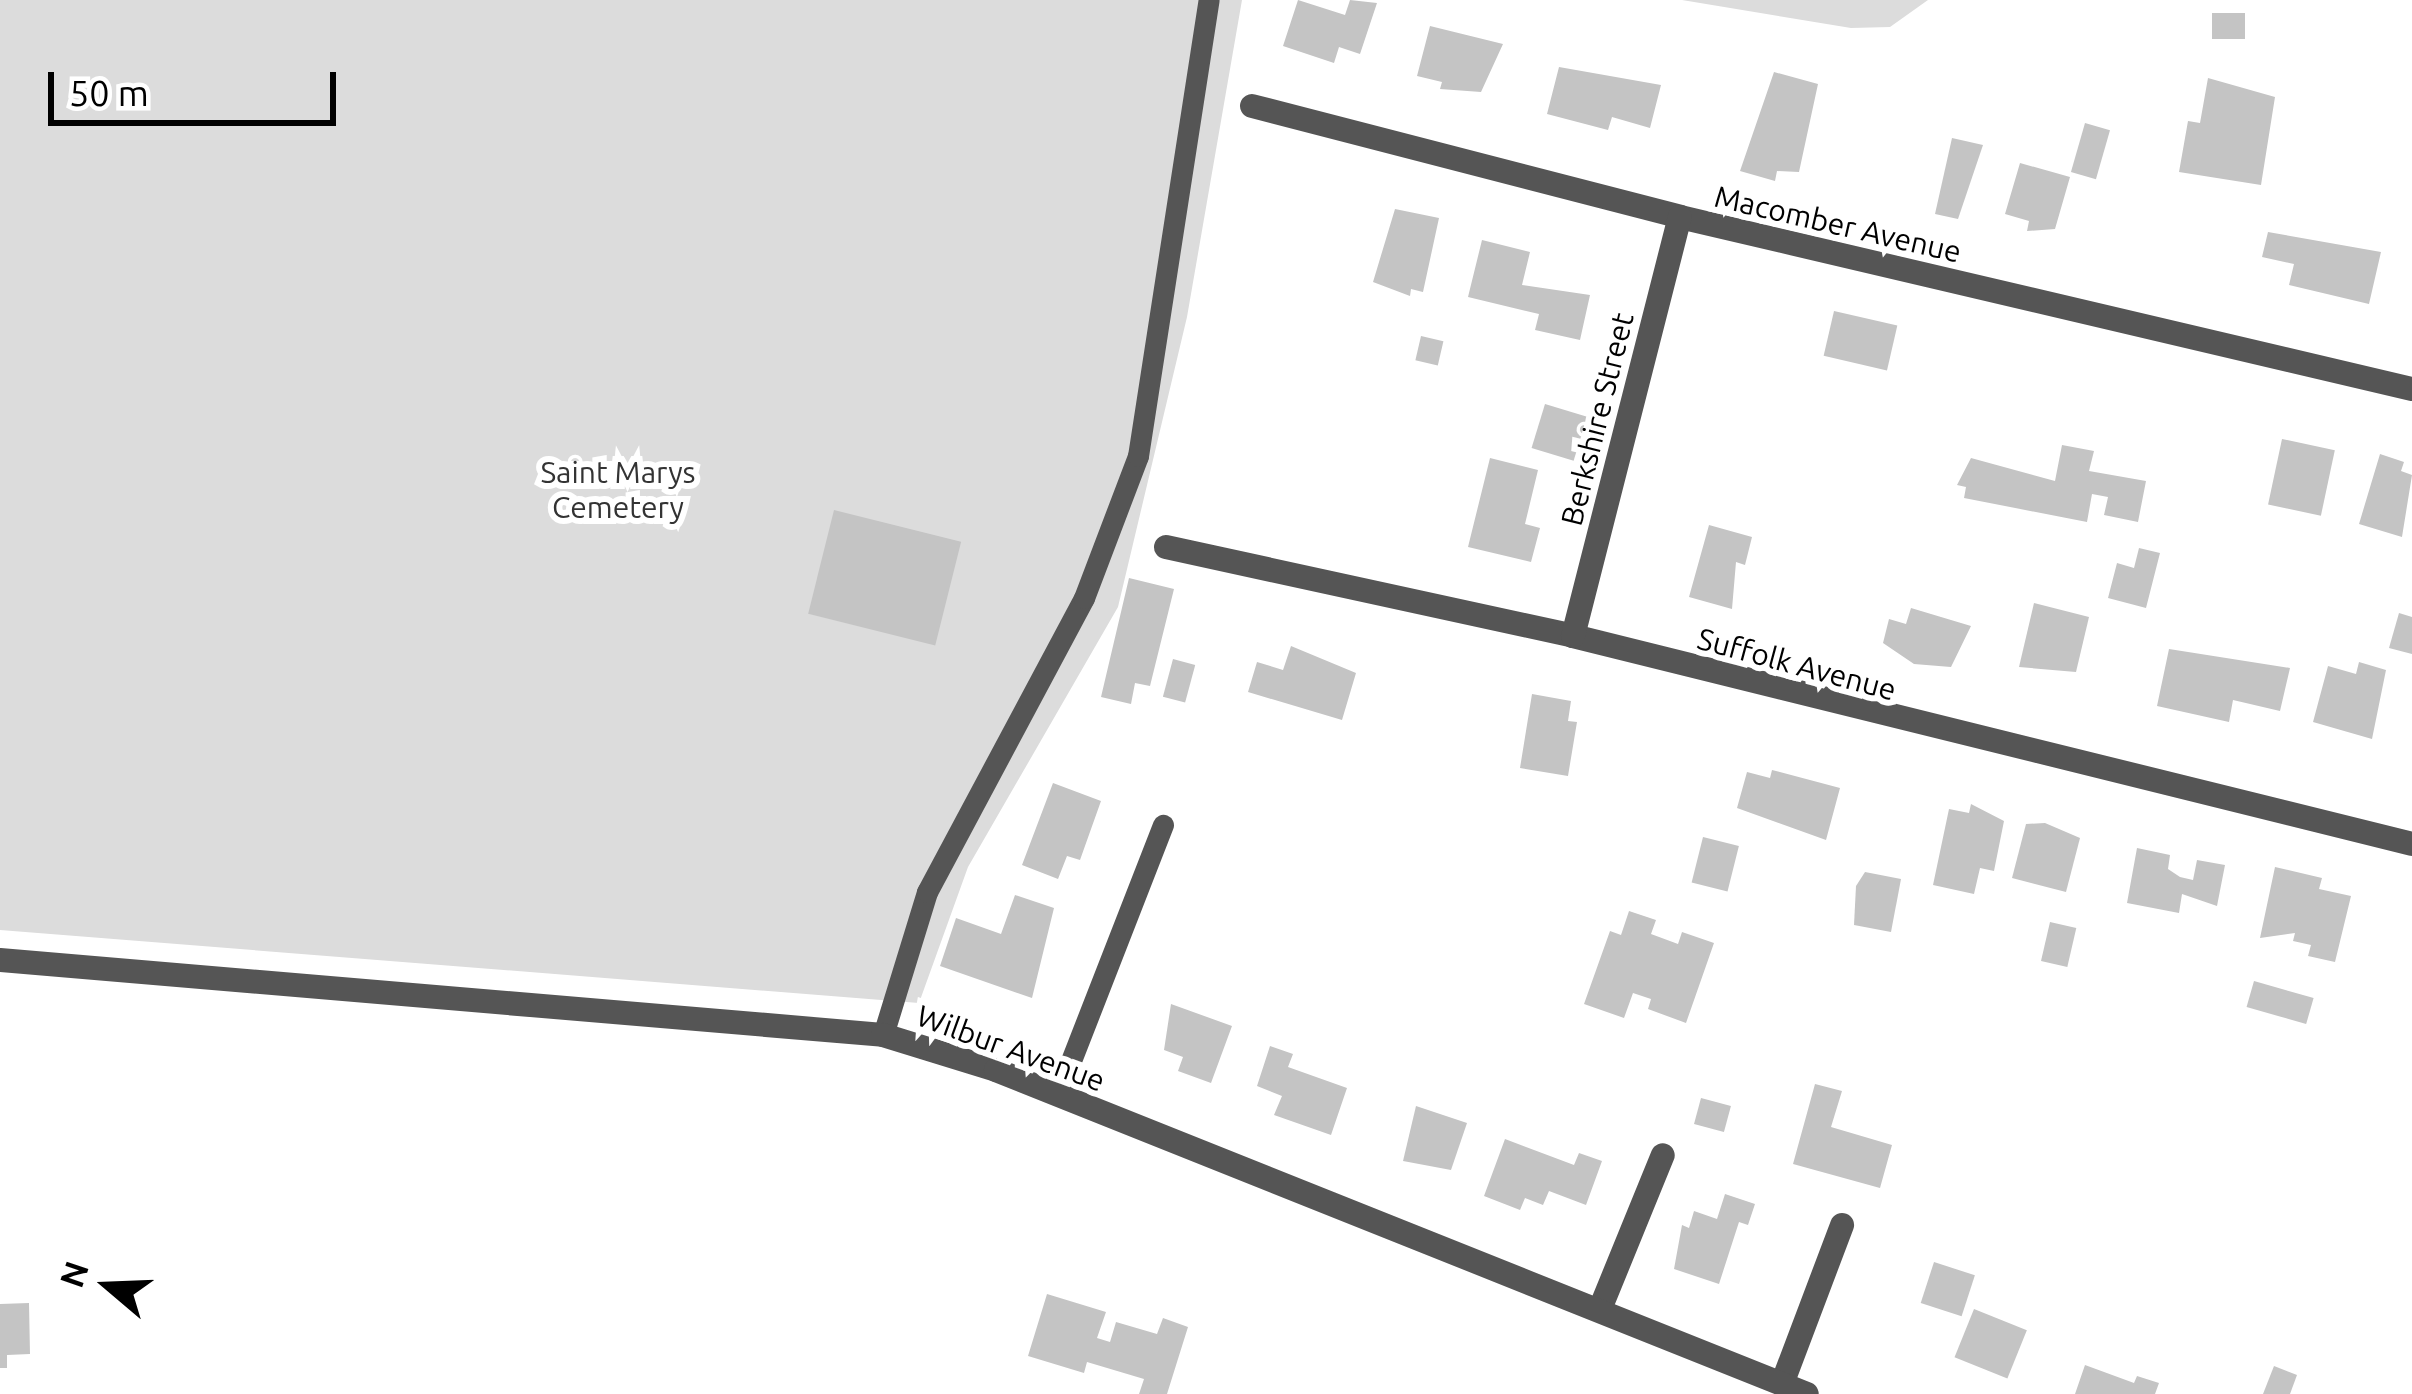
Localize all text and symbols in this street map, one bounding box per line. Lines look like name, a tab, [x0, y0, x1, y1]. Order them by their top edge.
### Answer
scale bar	[54, 48, 342, 122]
text: 50 m	[69, 72, 149, 113]
street label: Macomber Avenue	[1711, 178, 1965, 270]
street label: Berkshire Street	[1553, 309, 1641, 529]
park label: Saint Marys Cemetery	[540, 454, 696, 524]
street label: Suffolk Avenue	[1694, 620, 1900, 708]
street label: Wilbur Avenue	[912, 997, 1110, 1099]
north arrow	[48, 1226, 168, 1346]
text: N	[52, 1256, 95, 1292]

